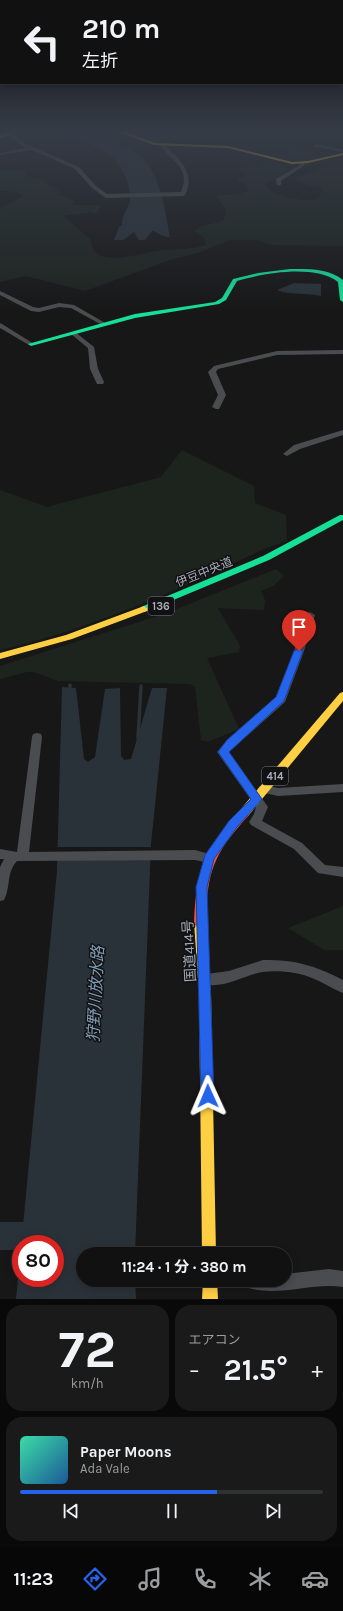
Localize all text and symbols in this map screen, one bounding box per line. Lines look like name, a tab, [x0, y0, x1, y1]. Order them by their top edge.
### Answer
text: 210 m	[82, 12, 160, 45]
icon: left	[16, 16, 68, 68]
text: 左折	[82, 50, 118, 72]
street label: 伊豆中央道	[174, 554, 234, 590]
road number: 136	[148, 597, 174, 615]
pin	[282, 610, 316, 651]
icon: arrive	[288, 616, 310, 638]
road number: 414	[262, 767, 288, 785]
street label: 国道414号	[179, 919, 200, 983]
water label: 狩野川放水路	[83, 944, 108, 1042]
position arrow	[187, 1075, 229, 1117]
speed limit sign: 80	[12, 1235, 64, 1287]
text: 11:24 · 1 分 · 380 m	[121, 1258, 247, 1276]
text: 72	[59, 1319, 116, 1380]
text: エアコン	[189, 1332, 241, 1347]
text: 21.5°	[224, 1352, 288, 1388]
text: −	[189, 1357, 200, 1383]
text: +	[311, 1357, 323, 1383]
text: km/h	[71, 1376, 104, 1391]
text: Paper Moons	[80, 1443, 172, 1461]
text: Ada Vale	[80, 1461, 130, 1476]
icon: previous	[60, 1500, 82, 1522]
icon: pause	[161, 1500, 183, 1522]
icon: next	[262, 1500, 284, 1522]
icon: directions	[81, 1565, 109, 1593]
icon: music	[136, 1565, 164, 1593]
icon: phone	[191, 1565, 219, 1593]
icon: climate	[246, 1565, 274, 1593]
icon: car	[301, 1565, 329, 1593]
text: 11:23	[14, 1568, 53, 1590]

